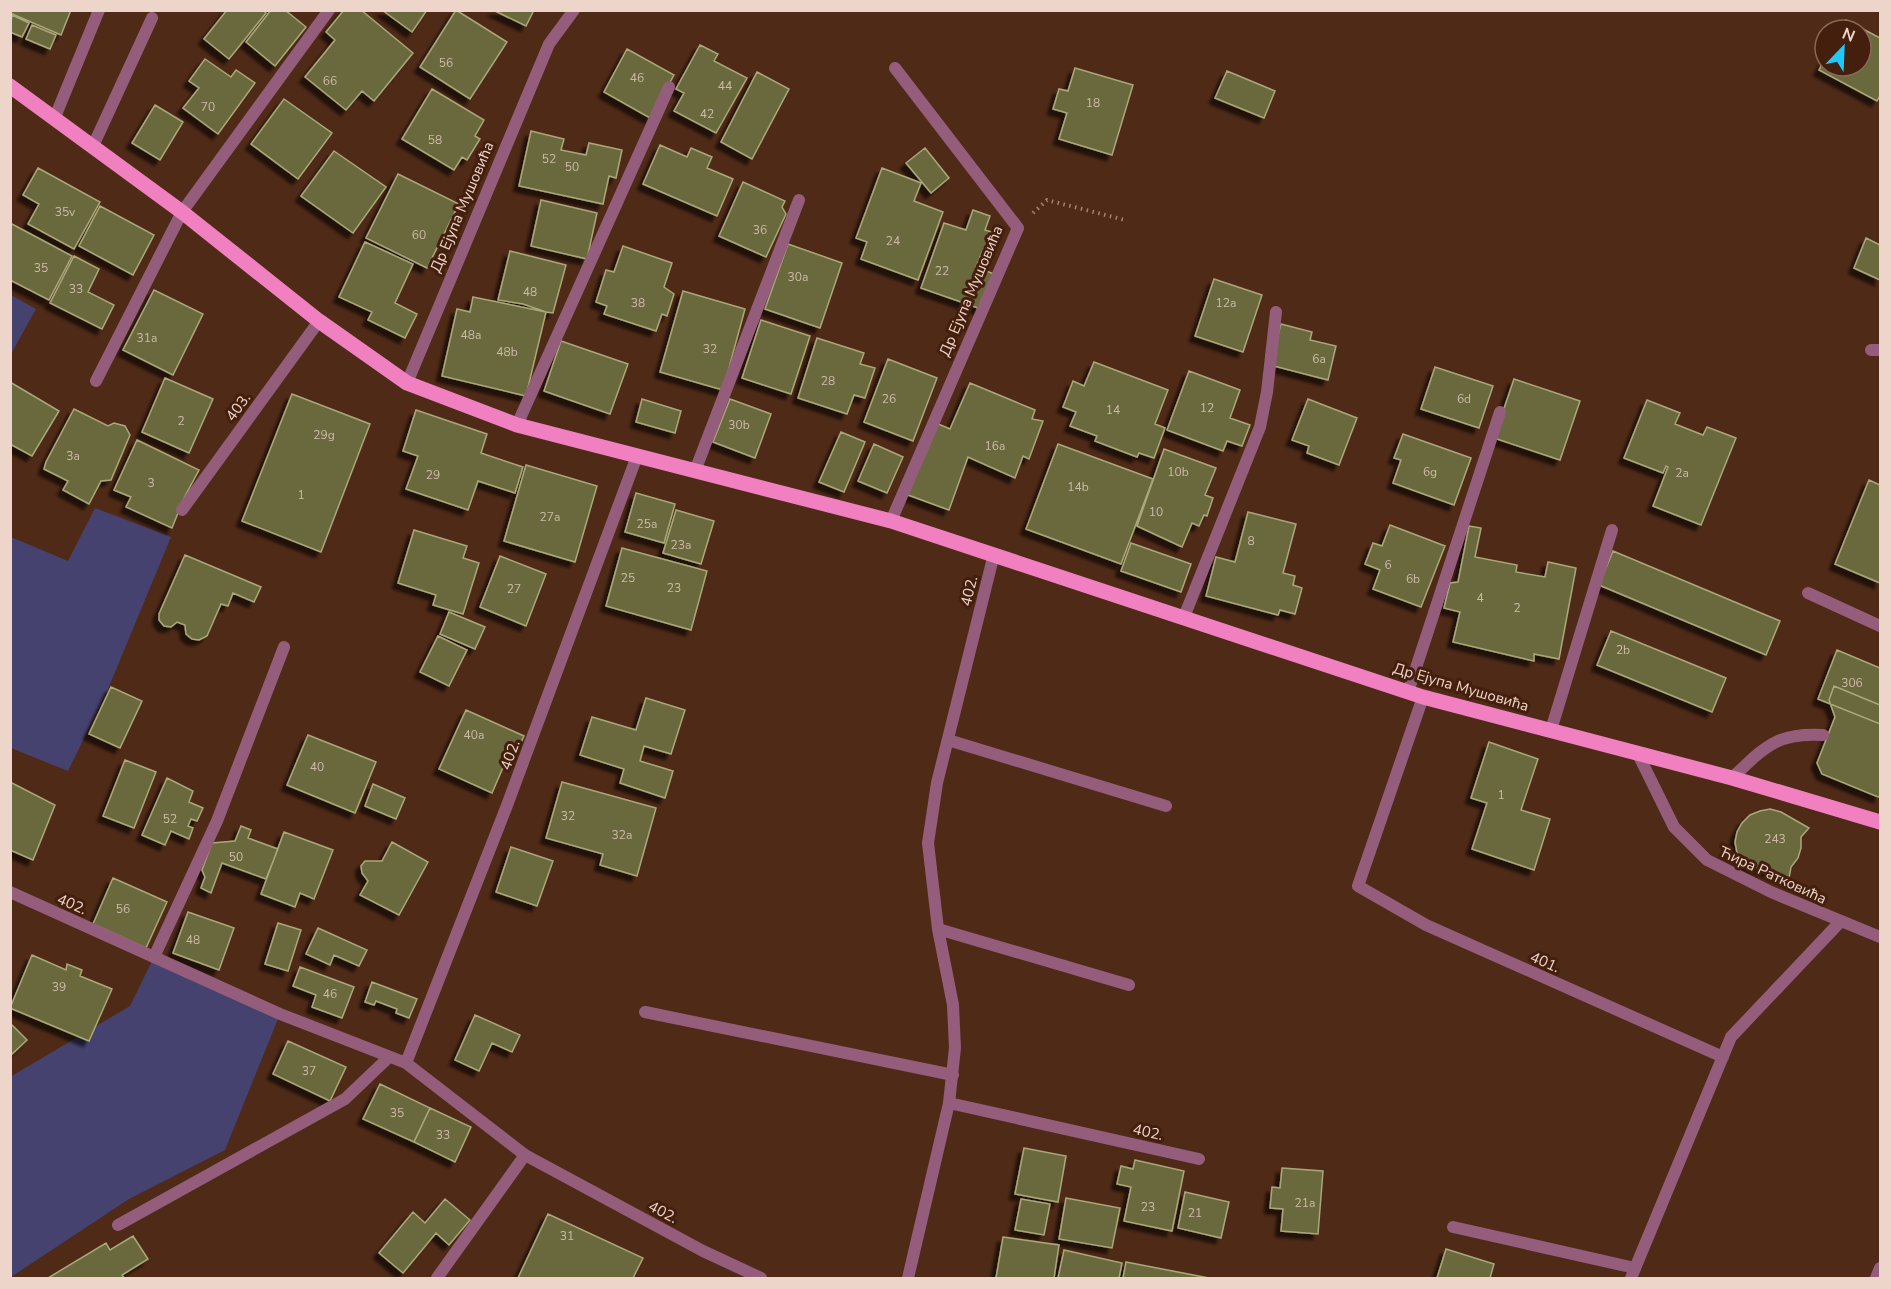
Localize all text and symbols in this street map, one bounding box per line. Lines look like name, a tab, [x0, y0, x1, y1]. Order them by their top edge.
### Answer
north arrow	[1813, 18, 1873, 78]
text: N	[1839, 23, 1858, 48]
house number: 56	[439, 55, 453, 71]
house number: 46	[630, 70, 644, 86]
house number: 66	[323, 73, 337, 89]
house number: 44	[718, 78, 732, 94]
house number: 18	[1086, 95, 1100, 111]
house number: 70	[201, 99, 215, 115]
house number: 42	[700, 106, 714, 122]
house number: 58	[428, 132, 442, 148]
street label: Др Ејупа Мушовића	[425, 139, 499, 275]
house number: 52	[542, 151, 556, 167]
house number: 50	[565, 159, 579, 175]
house number: 35v	[55, 204, 76, 220]
house number: 36	[753, 222, 767, 238]
street label: Др Ејупа Мушовића	[934, 223, 1008, 359]
house number: 60	[412, 227, 426, 243]
house number: 24	[886, 233, 900, 249]
house number: 35	[34, 260, 48, 276]
house number: 22	[935, 263, 949, 279]
house number: 30a	[788, 269, 808, 285]
house number: 33	[69, 281, 83, 297]
house number: 48	[523, 284, 537, 300]
house number: 38	[631, 295, 645, 311]
house number: 12a	[1216, 295, 1236, 311]
house number: 48a	[461, 327, 481, 343]
house number: 31a	[137, 330, 157, 346]
house number: 32	[703, 341, 717, 357]
house number: 48b	[496, 344, 518, 360]
house number: 6a	[1312, 351, 1326, 367]
house number: 28	[821, 373, 835, 389]
street label: 403.	[221, 389, 255, 425]
house number: 26	[882, 391, 896, 407]
house number: 6d	[1457, 391, 1471, 407]
house number: 12	[1200, 400, 1214, 416]
house number: 14	[1106, 402, 1120, 418]
house number: 2	[177, 413, 185, 429]
house number: 30b	[728, 417, 750, 433]
house number: 29g	[313, 427, 335, 443]
house number: 16a	[985, 438, 1005, 454]
house number: 3a	[66, 448, 80, 464]
house number: 10b	[1167, 464, 1189, 480]
house number: 6g	[1423, 464, 1437, 480]
house number: 2a	[1675, 465, 1689, 481]
house number: 29	[426, 467, 440, 483]
house number: 3	[147, 475, 155, 491]
house number: 14b	[1067, 479, 1089, 495]
house number: 1	[297, 487, 305, 503]
house number: 10	[1149, 504, 1163, 520]
house number: 27a	[540, 509, 560, 525]
house number: 25a	[637, 516, 657, 532]
house number: 8	[1247, 533, 1255, 549]
house number: 23a	[671, 537, 691, 553]
house number: 6	[1384, 557, 1392, 573]
house number: 25	[621, 570, 635, 586]
house number: 6b	[1406, 571, 1420, 587]
street label: 402.	[956, 574, 982, 608]
house number: 23	[667, 580, 681, 596]
house number: 27	[507, 581, 521, 597]
house number: 4	[1476, 590, 1484, 606]
house number: 2	[1513, 600, 1521, 616]
house number: 2b	[1616, 642, 1630, 658]
street label: Др Ејупа Мушовића	[1391, 658, 1531, 716]
house number: 306	[1841, 675, 1863, 691]
house number: 40a	[464, 727, 484, 743]
street label: 402.	[495, 737, 525, 773]
house number: 40	[310, 759, 324, 775]
house number: 1	[1497, 787, 1505, 803]
house number: 32	[561, 808, 575, 824]
house number: 52	[163, 811, 177, 827]
house number: 32a	[612, 827, 632, 843]
house number: 243	[1764, 831, 1786, 847]
street label: Ћира Ратковића	[1716, 841, 1830, 909]
house number: 50	[229, 849, 243, 865]
street label: 402.	[54, 889, 90, 919]
house number: 56	[116, 901, 130, 917]
house number: 48	[186, 932, 200, 948]
street label: 401.	[1527, 947, 1563, 977]
house number: 39	[52, 979, 66, 995]
house number: 46	[323, 986, 337, 1002]
house number: 37	[302, 1063, 316, 1079]
house number: 35	[390, 1105, 404, 1121]
street label: 402.	[1131, 1119, 1165, 1145]
house number: 33	[436, 1127, 450, 1143]
house number: 21a	[1295, 1195, 1315, 1211]
street label: 402.	[645, 1196, 681, 1228]
house number: 23	[1141, 1199, 1155, 1215]
house number: 21	[1188, 1205, 1202, 1221]
house number: 31	[560, 1228, 574, 1244]

